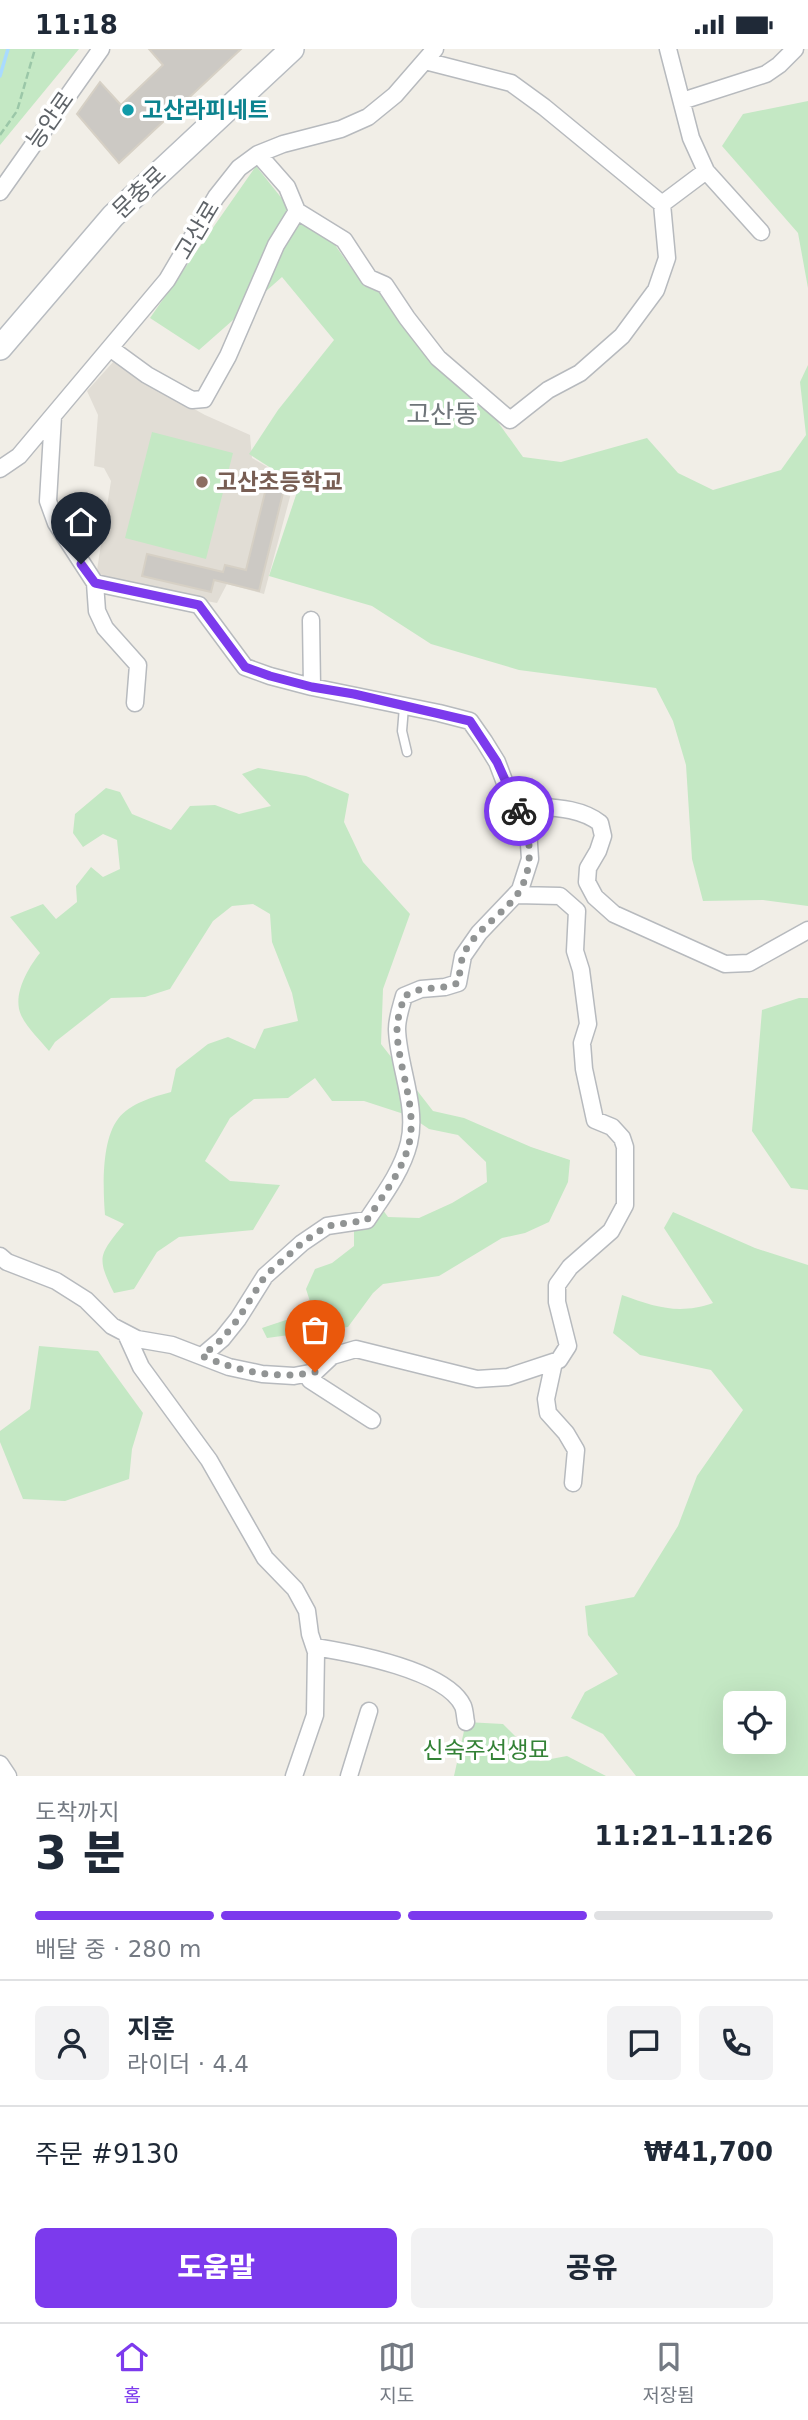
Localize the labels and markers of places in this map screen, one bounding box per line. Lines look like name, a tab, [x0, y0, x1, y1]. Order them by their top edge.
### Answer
place label: 고산라피네트	[142, 97, 269, 123]
marker: 고산라피네트	[120, 102, 136, 118]
place label: 고산초등학교	[216, 469, 343, 495]
marker: 고산초등학교	[194, 474, 210, 490]
pin	[51, 492, 111, 564]
pin	[285, 1300, 345, 1372]

